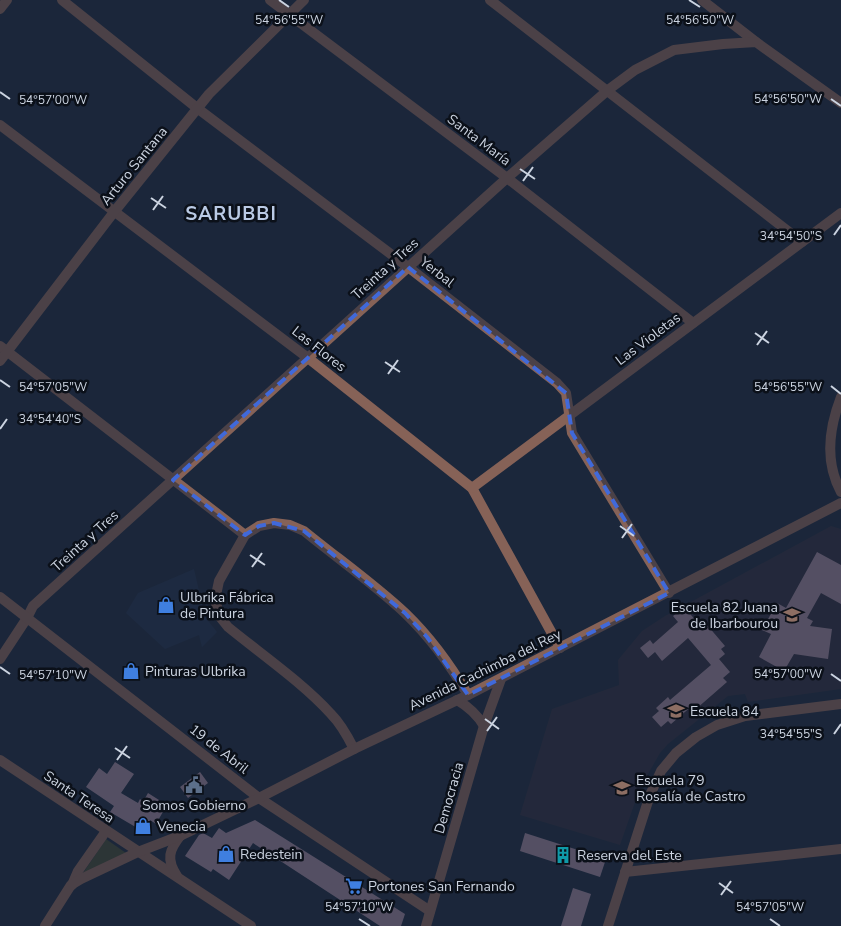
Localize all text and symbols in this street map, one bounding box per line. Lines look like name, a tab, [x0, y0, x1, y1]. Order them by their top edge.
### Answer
text: 54°56'55"W	[255, 12, 323, 28]
text: 54°56'50"W	[666, 12, 734, 28]
text: 54°56'50"W	[754, 91, 822, 107]
text: 54°57'00"W	[19, 92, 87, 108]
street label: Santa María	[443, 110, 515, 170]
street label: Arturo Santana	[96, 123, 172, 209]
district label: SARUBBI	[185, 201, 277, 227]
text: 34°54'50"S	[760, 228, 822, 244]
street label: Treinta y Tres	[347, 234, 423, 304]
street label: Yerbal	[415, 252, 459, 292]
street label: Las Violetas	[612, 308, 685, 370]
street label: Las Flores	[288, 322, 350, 376]
text: 54°57'05"W	[19, 379, 87, 395]
text: 54°56'55"W	[754, 379, 822, 395]
text: 34°54'40"S	[19, 411, 81, 427]
street label: Treinta y Tres	[47, 506, 123, 576]
place label: Ulbrika Fábrica de Pintura	[180, 588, 274, 623]
shop icon: Ulbrika Fábrica de Pintura	[156, 595, 176, 615]
place label: Escuela 82 Juana de Ibarbourou	[671, 598, 778, 633]
school or university icon: Escuela 82 Juana de Ibarbourou	[782, 605, 802, 625]
street label: Avenida Cachimba del Rey	[406, 624, 565, 715]
shop icon: Pinturas Ulbrika	[121, 661, 141, 681]
place label: Pinturas Ulbrika	[145, 662, 246, 681]
text: 54°57'00"W	[754, 666, 822, 682]
text: 54°57'10"W	[19, 667, 87, 683]
school or university icon: Escuela 84	[666, 701, 686, 721]
place label: Escuela 84	[690, 702, 759, 721]
street label: 19 de Abril	[185, 720, 253, 779]
text: 34°54'55"S	[760, 726, 822, 742]
street label: Democracia	[430, 760, 468, 836]
street label: Santa Teresa	[40, 766, 118, 828]
place label: Escuela 79 Rosalía de Castro	[636, 771, 746, 806]
public building icon: Somos Gobierno	[184, 775, 204, 795]
school or university icon: Escuela 79 Rosalía de Castro	[612, 778, 632, 798]
place label: Somos Gobierno	[142, 796, 246, 815]
shop icon: Venecia	[133, 816, 153, 836]
place label: Venecia	[156, 817, 206, 836]
shop icon: Redestein	[216, 844, 236, 864]
place label: Redestein	[240, 845, 302, 864]
building icon: Reserva del Este	[553, 845, 573, 865]
place label: Reserva del Este	[577, 846, 682, 865]
supermarket icon: Portones San Fernando	[344, 876, 364, 896]
place label: Portones San Fernando	[368, 877, 515, 896]
text: 54°57'10"W	[325, 899, 393, 915]
text: 54°57'05"W	[736, 899, 804, 915]

